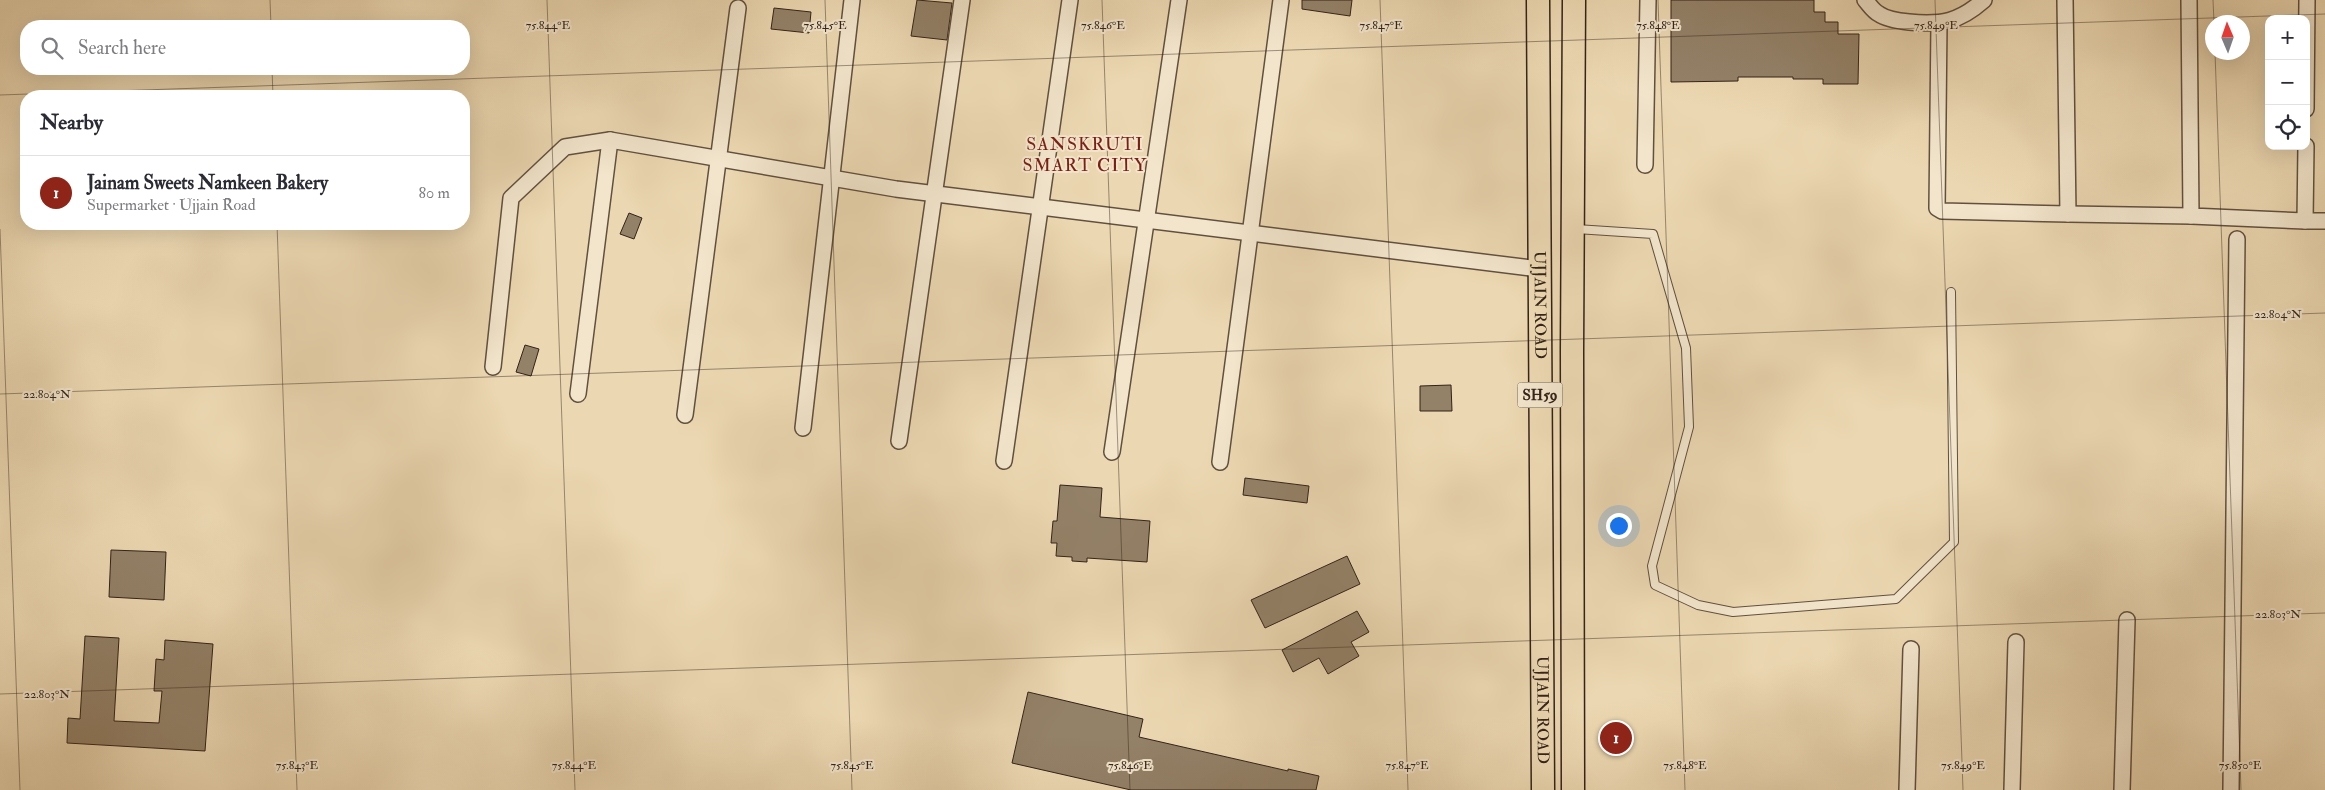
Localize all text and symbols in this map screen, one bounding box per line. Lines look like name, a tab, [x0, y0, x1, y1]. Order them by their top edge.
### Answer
north arrow	[2205, 15, 2250, 60]
map controls	[2265, 15, 2310, 150]
button: +	[2265, 15, 2310, 60]
text: 75.844°E	[526, 18, 571, 33]
text: 75.845°E	[803, 18, 847, 33]
text: 75.846°E	[1081, 18, 1125, 33]
text: 75.847°E	[1359, 18, 1403, 33]
text: 75.848°E	[1636, 18, 1680, 33]
text: 75.849°E	[1914, 18, 1958, 33]
search box	[20, 20, 470, 75]
icon: search	[38, 34, 66, 62]
text: Search here	[78, 36, 166, 60]
button: −	[2265, 60, 2310, 105]
button: locate	[2265, 105, 2310, 150]
text: Nearby	[40, 109, 103, 136]
district label: SANSKRUTI SMART CITY	[1023, 133, 1147, 177]
text: Jainam Sweets Namkeen Bakery	[87, 171, 328, 195]
text: 1	[53, 183, 59, 203]
text: 80 m	[419, 183, 450, 203]
text: Supermarket · Ujjain Road	[87, 195, 256, 215]
street label: UJJAIN ROAD	[1529, 251, 1550, 359]
text: 22.804°N	[2254, 307, 2302, 322]
road number: SH59	[1518, 382, 1562, 408]
text: 22.804°N	[23, 387, 71, 402]
your location	[1606, 513, 1632, 539]
text: 22.803°N	[2255, 607, 2301, 622]
street label: UJJAIN ROAD	[1531, 656, 1553, 764]
text: 22.803°N	[24, 687, 70, 702]
pin: 1	[1600, 719, 1632, 757]
text: 75.843°E	[276, 758, 319, 773]
text: 75.844°E	[552, 758, 597, 773]
text: 75.845°E	[830, 758, 874, 773]
text: 75.846°E	[1108, 758, 1152, 773]
text: 75.847°E	[1385, 758, 1429, 773]
text: 75.848°E	[1663, 758, 1707, 773]
text: 75.849°E	[1941, 758, 1985, 773]
text: 75.850°E	[2219, 758, 2262, 773]

